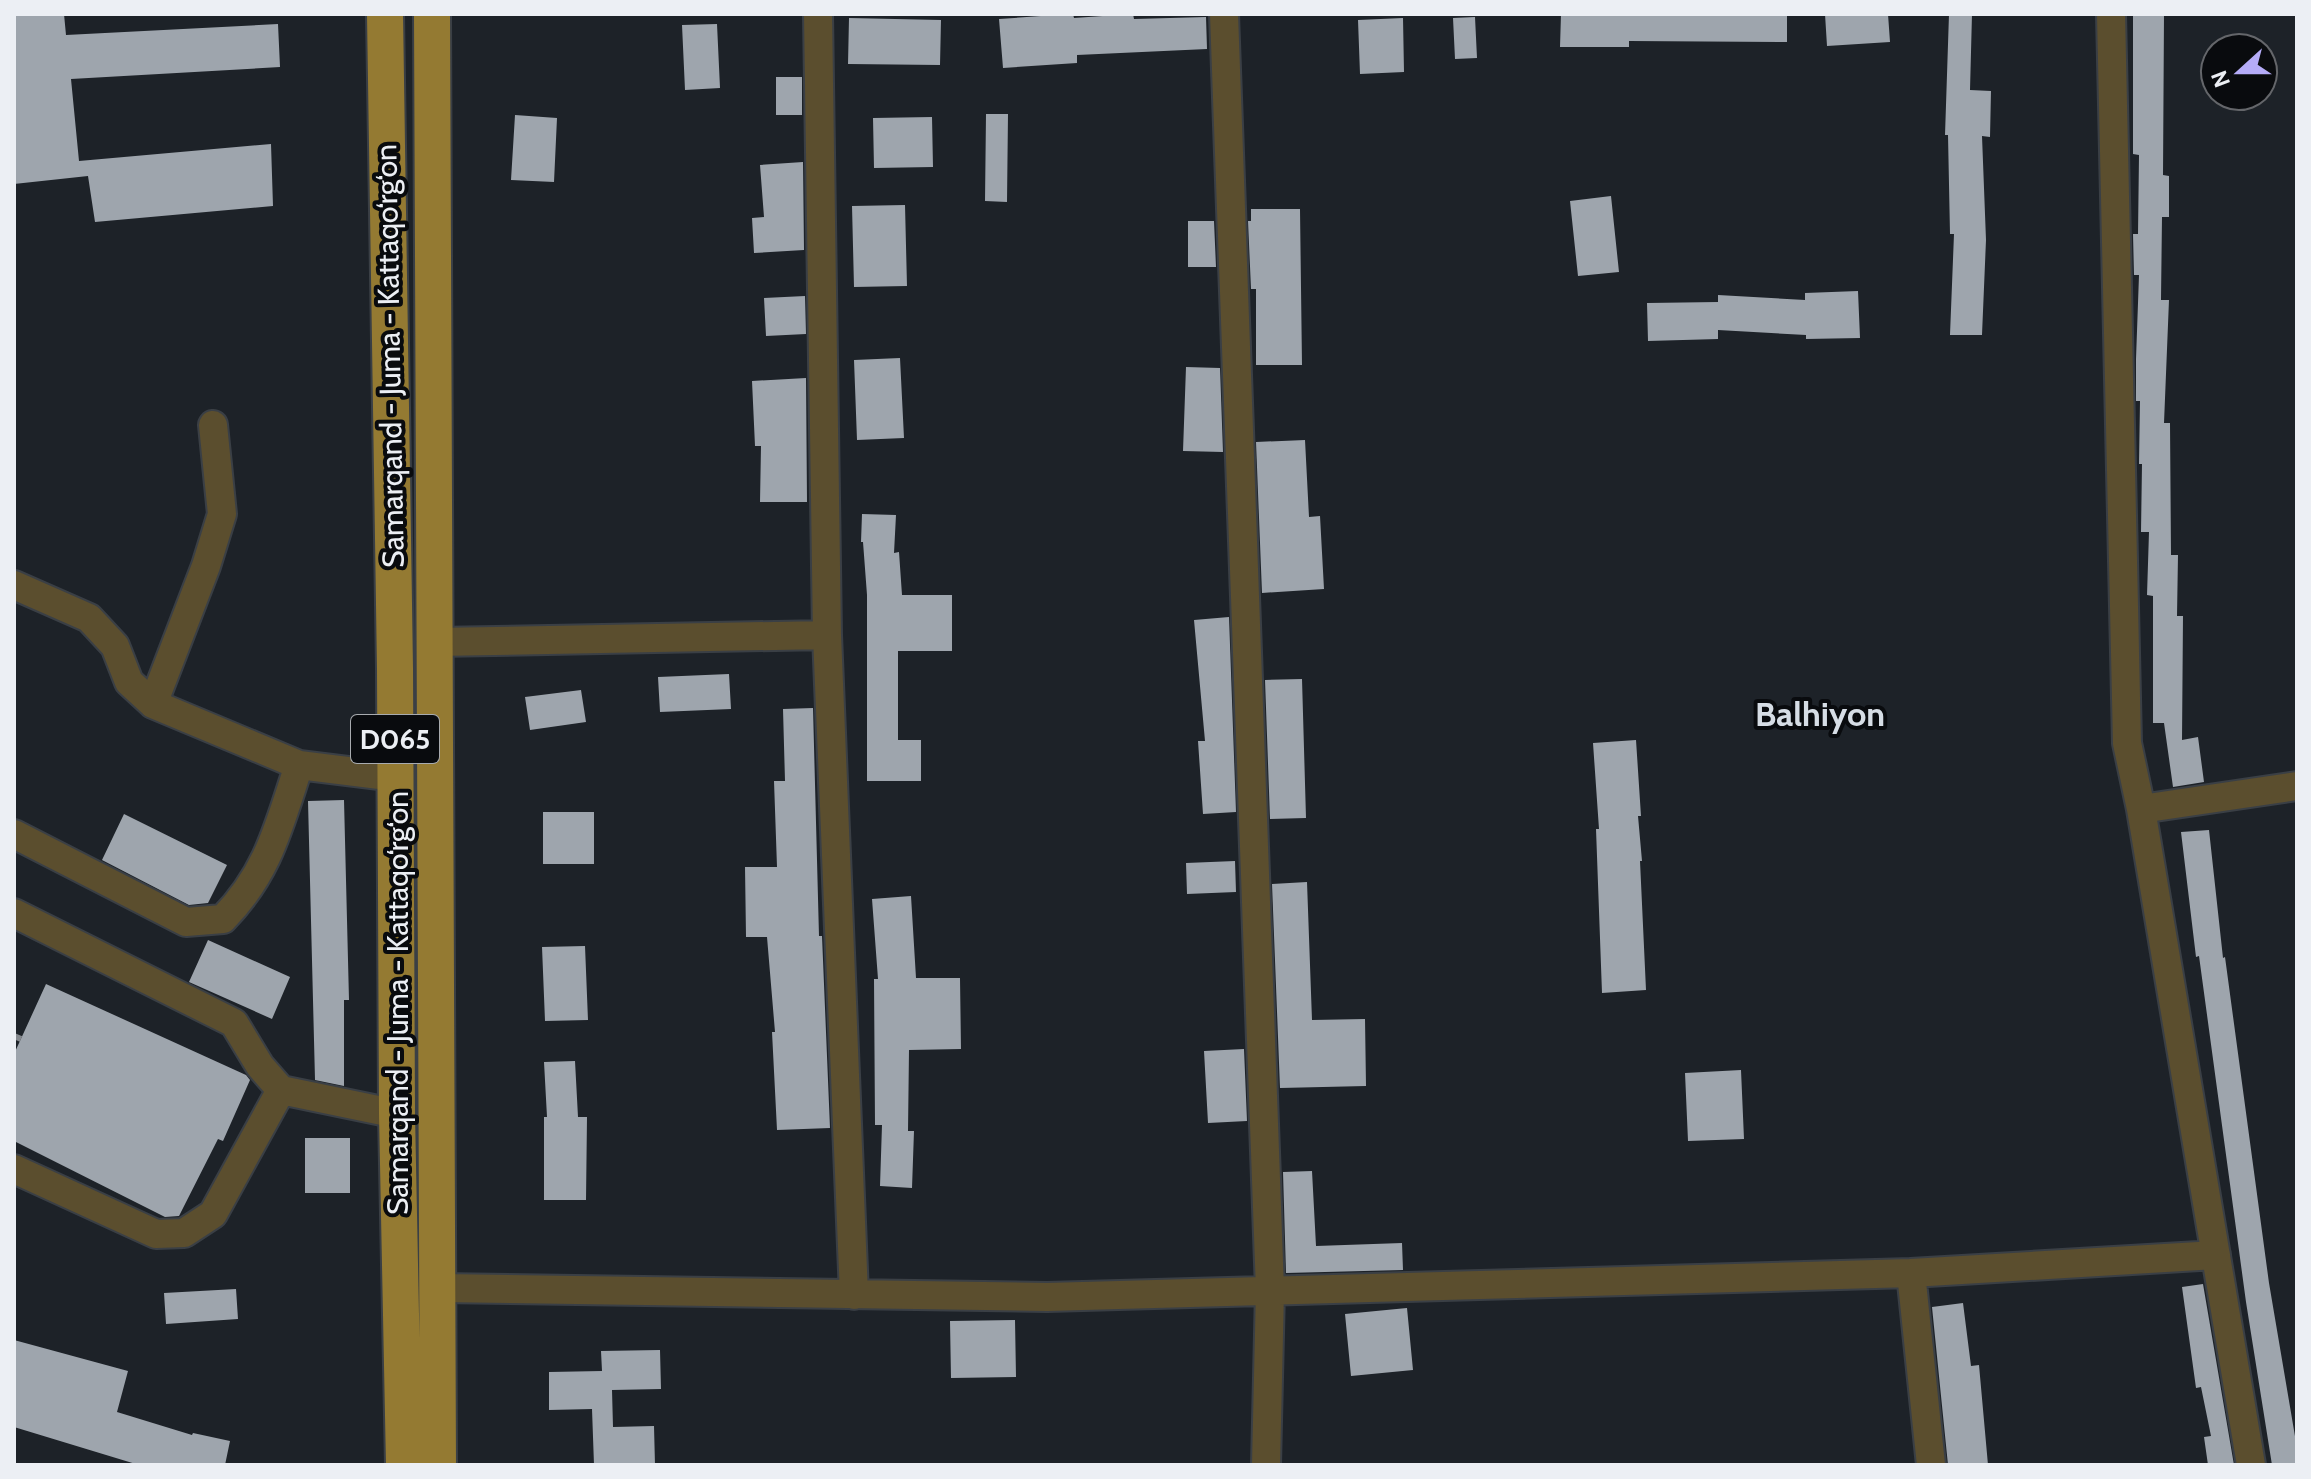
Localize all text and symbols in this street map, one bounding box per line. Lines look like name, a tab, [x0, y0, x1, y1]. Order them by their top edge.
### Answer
north arrow	[2199, 32, 2279, 112]
text: N	[2205, 67, 2236, 91]
street label: Samarqand - Juma - Kattaqo‘rg‘on	[367, 144, 412, 568]
district label: Balhiyon	[1755, 693, 1885, 735]
road number: D065	[351, 715, 439, 763]
street label: Samarqand - Juma - Kattaqo‘rg‘on	[379, 791, 416, 1215]

